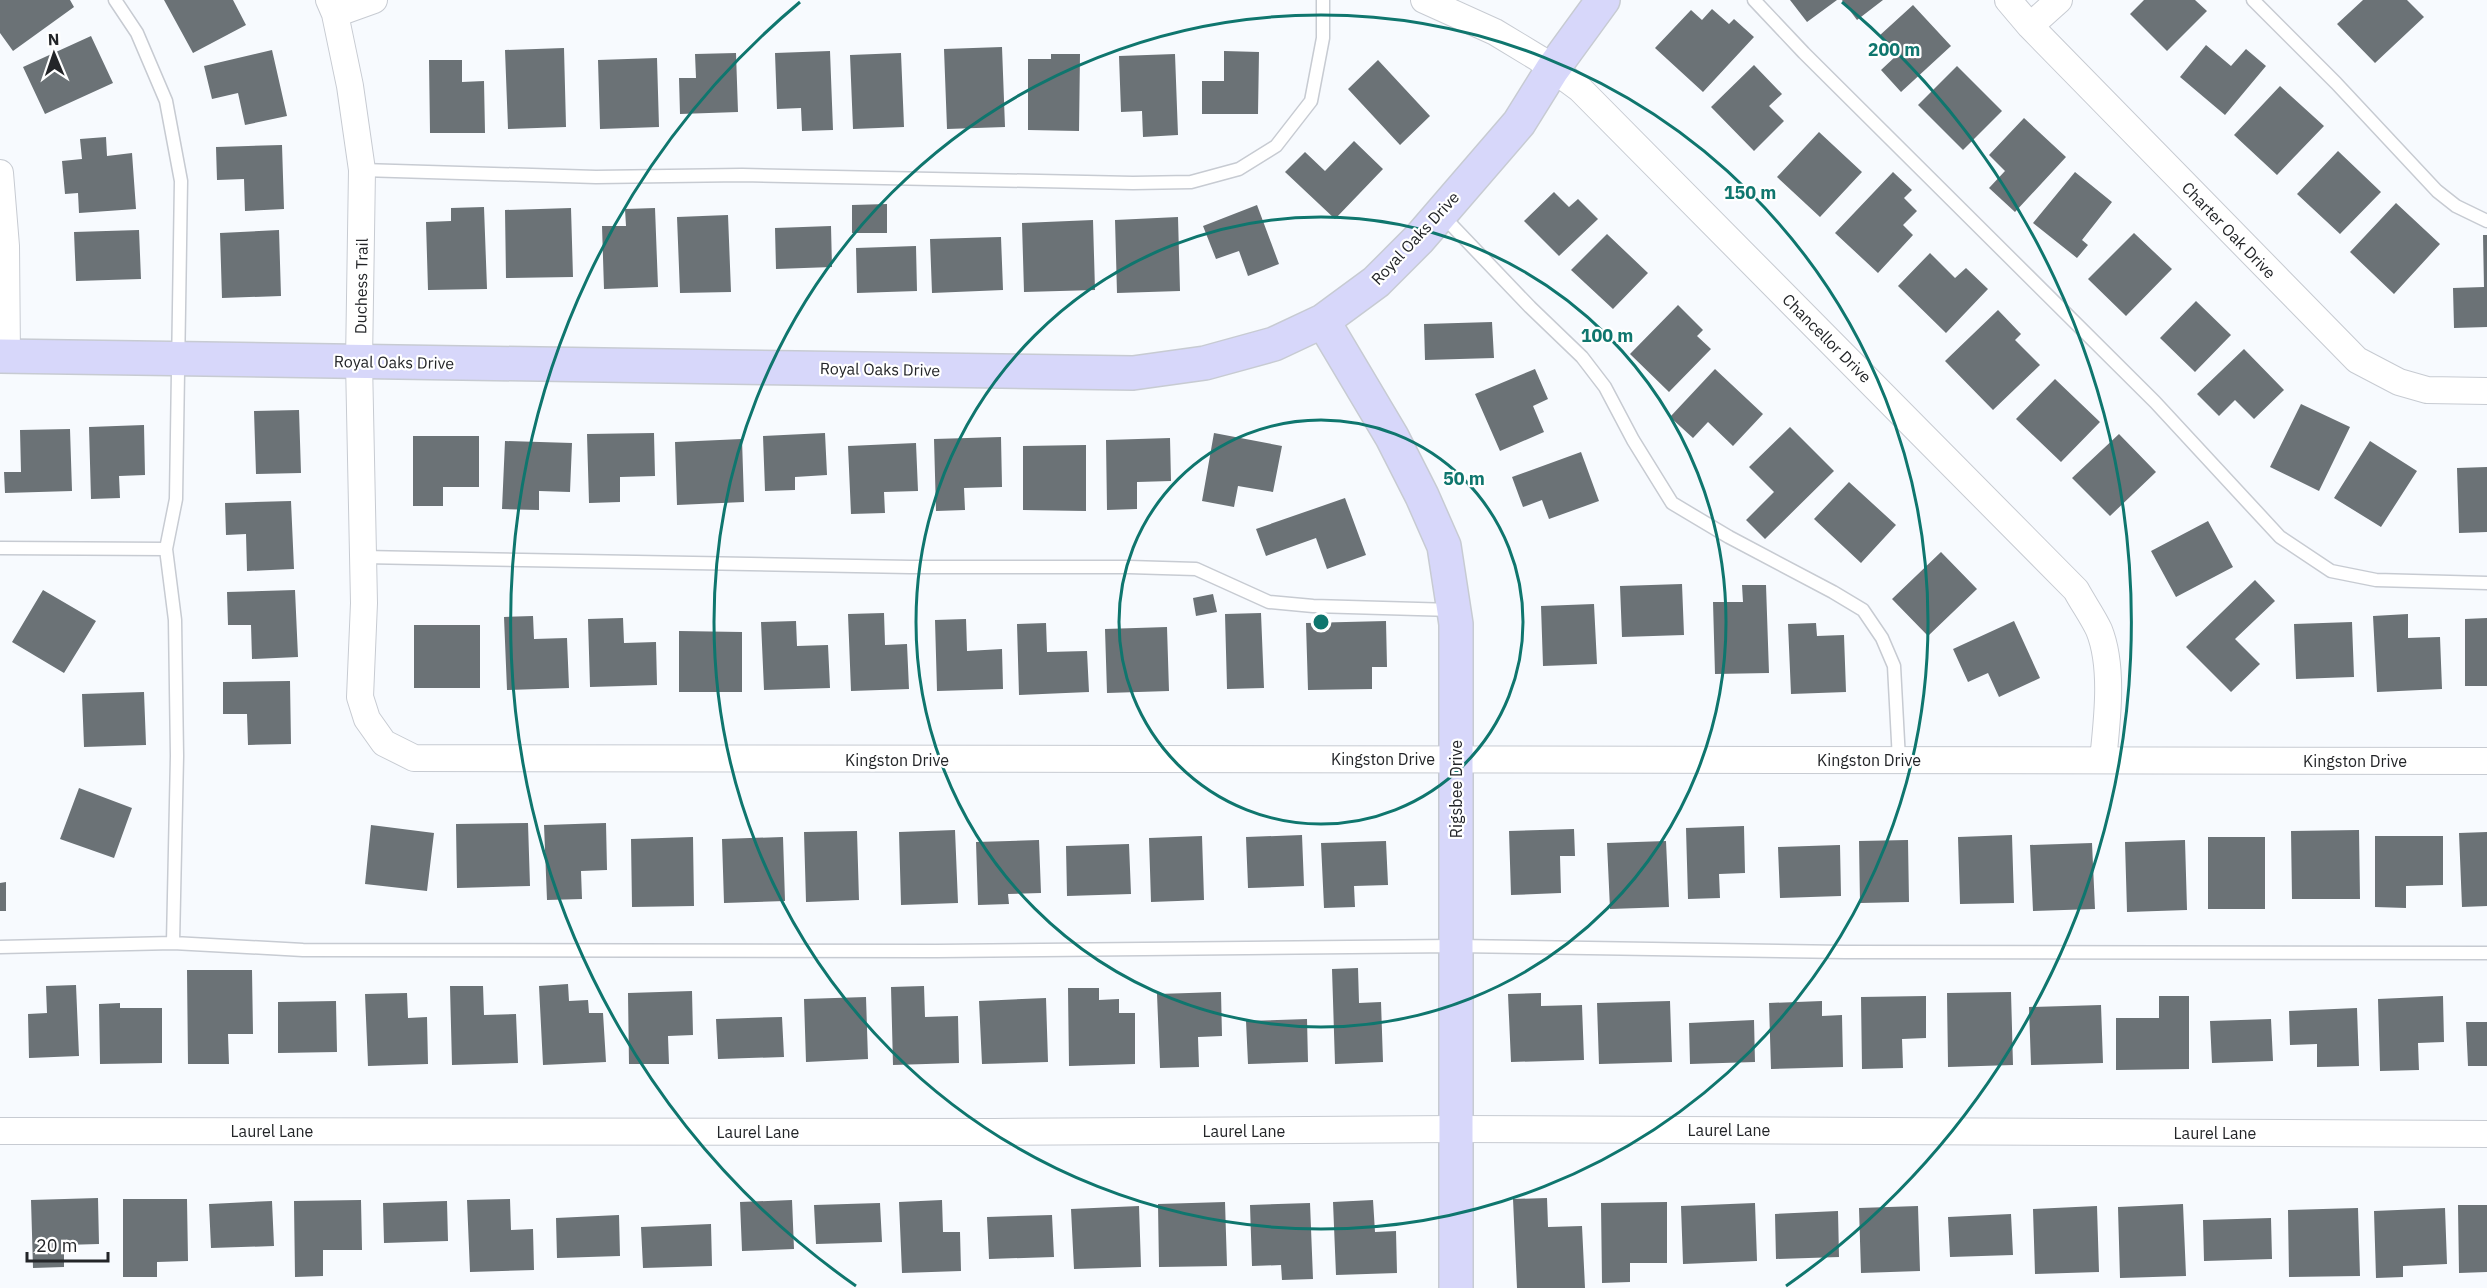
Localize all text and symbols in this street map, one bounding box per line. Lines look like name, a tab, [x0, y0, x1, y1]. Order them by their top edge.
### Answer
north arrow	[24, 24, 84, 84]
text: N	[47, 29, 60, 49]
text: 200 m	[1868, 38, 1920, 61]
street label: Charter Oak Drive	[2178, 177, 2280, 283]
text: 150 m	[1724, 181, 1776, 204]
street label: Royal Oaks Drive	[1367, 187, 1463, 289]
street label: Duchess Trail	[350, 238, 372, 334]
street label: Chancellor Drive	[1778, 289, 1876, 387]
text: 100 m	[1581, 324, 1633, 347]
street label: Royal Oaks Drive	[334, 351, 454, 373]
street label: Royal Oaks Drive	[820, 358, 940, 380]
text: 50 m	[1443, 467, 1485, 490]
centre of rings	[1311, 612, 1331, 632]
street label: Rigsbee Drive	[1446, 740, 1466, 838]
street label: Kingston Drive	[1331, 749, 1435, 769]
street label: Kingston Drive	[845, 750, 949, 770]
street label: Kingston Drive	[1817, 750, 1921, 770]
street label: Kingston Drive	[2303, 751, 2407, 771]
street label: Laurel Lane	[1688, 1120, 1771, 1140]
street label: Laurel Lane	[231, 1121, 314, 1141]
street label: Laurel Lane	[1203, 1121, 1286, 1141]
street label: Laurel Lane	[717, 1122, 800, 1142]
street label: Laurel Lane	[2174, 1123, 2257, 1143]
scale bar	[27, 1225, 108, 1263]
text: 20 m	[36, 1234, 78, 1257]

